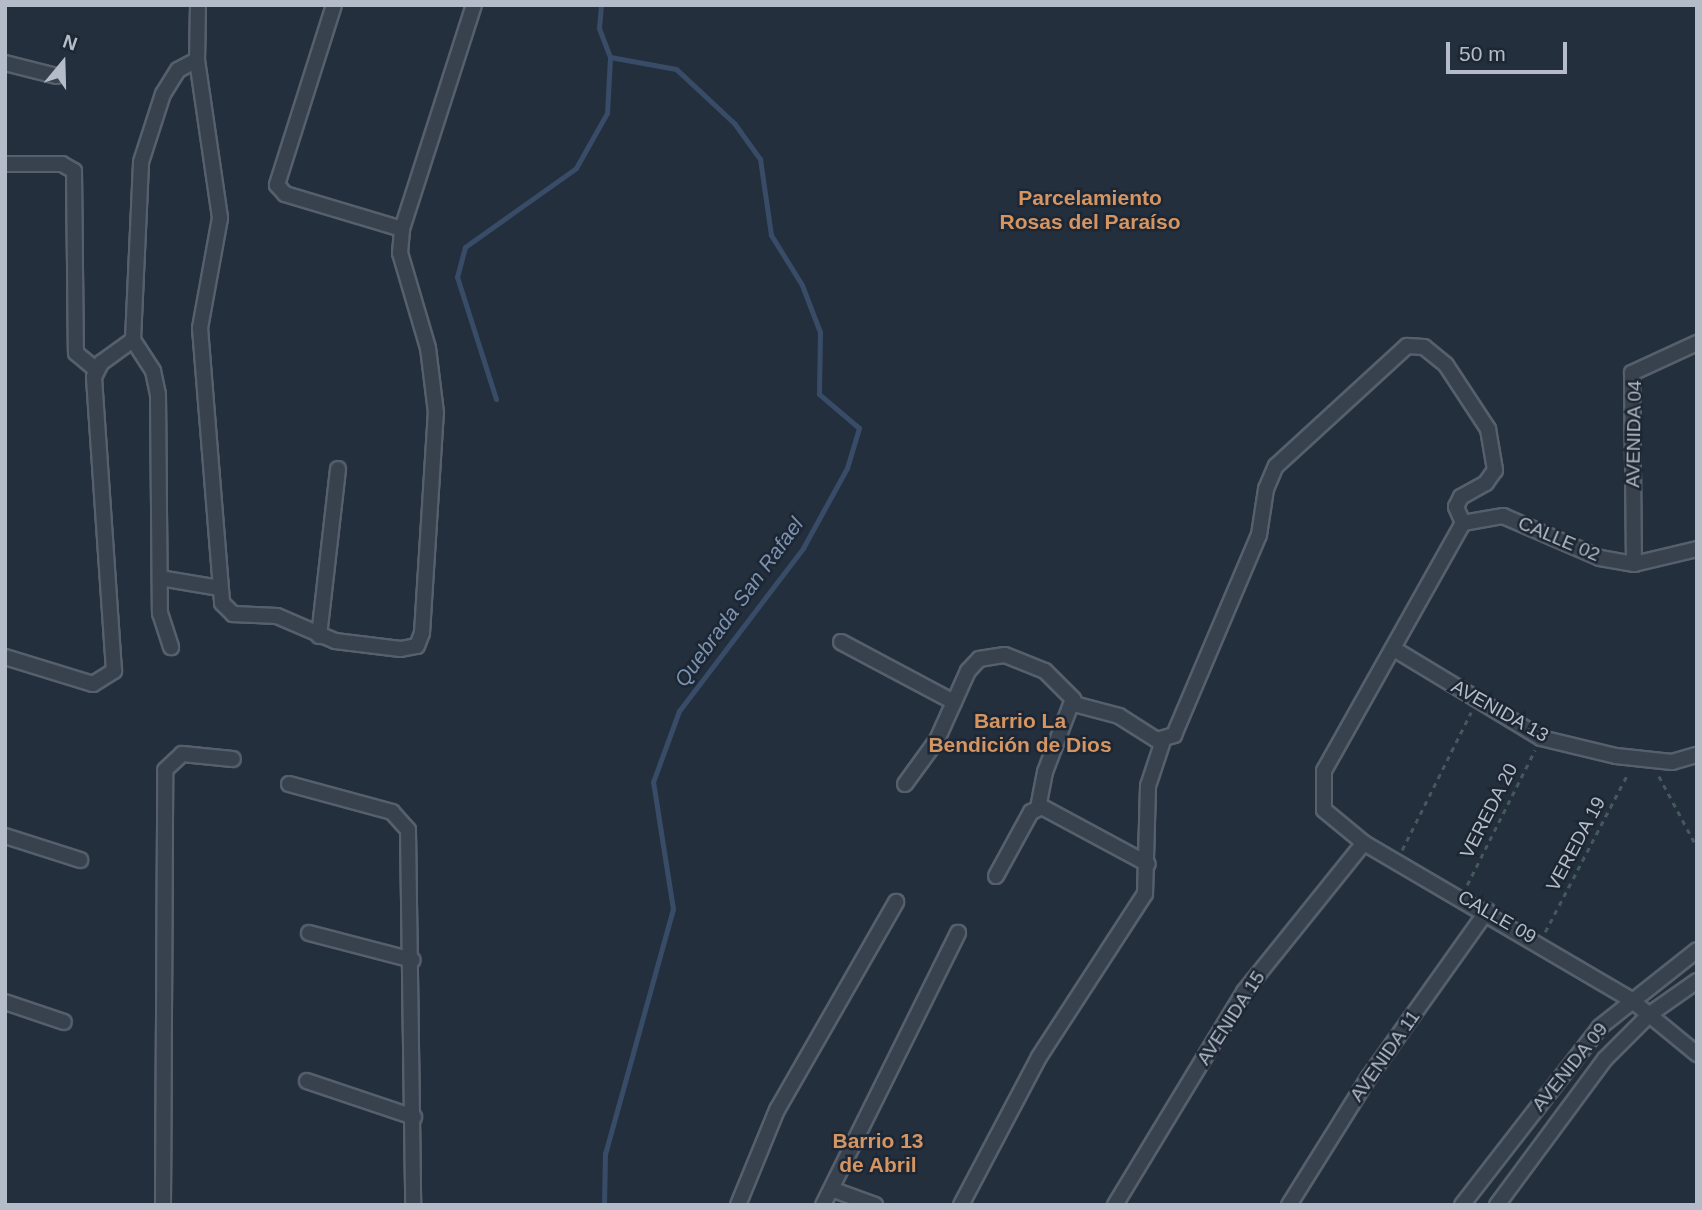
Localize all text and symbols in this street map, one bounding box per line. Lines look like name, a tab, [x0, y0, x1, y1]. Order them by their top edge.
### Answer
north arrow	[28, 28, 98, 98]
scale bar	[1450, 28, 1571, 72]
text: N	[60, 31, 80, 55]
text: 50 m	[1459, 42, 1506, 65]
district label: Parcelamiento Rosas del Paraíso	[1000, 185, 1180, 235]
street label: AVENIDA 04	[1622, 380, 1646, 488]
water label: Quebrada San Rafael	[669, 512, 809, 692]
street label: CALLE 02	[1515, 512, 1603, 566]
street label: AVENIDA 13	[1447, 675, 1553, 747]
district label: Barrio La Bendición de Dios	[928, 708, 1112, 758]
street label: VEREDA 20	[1455, 759, 1523, 863]
street label: VEREDA 19	[1541, 792, 1611, 896]
street label: CALLE 09	[1454, 885, 1540, 949]
street label: AVENIDA 15	[1192, 966, 1270, 1070]
street label: AVENIDA 11	[1345, 1006, 1425, 1106]
street label: AVENIDA 09	[1527, 1018, 1613, 1116]
district label: Barrio 13 de Abril	[832, 1128, 924, 1178]

